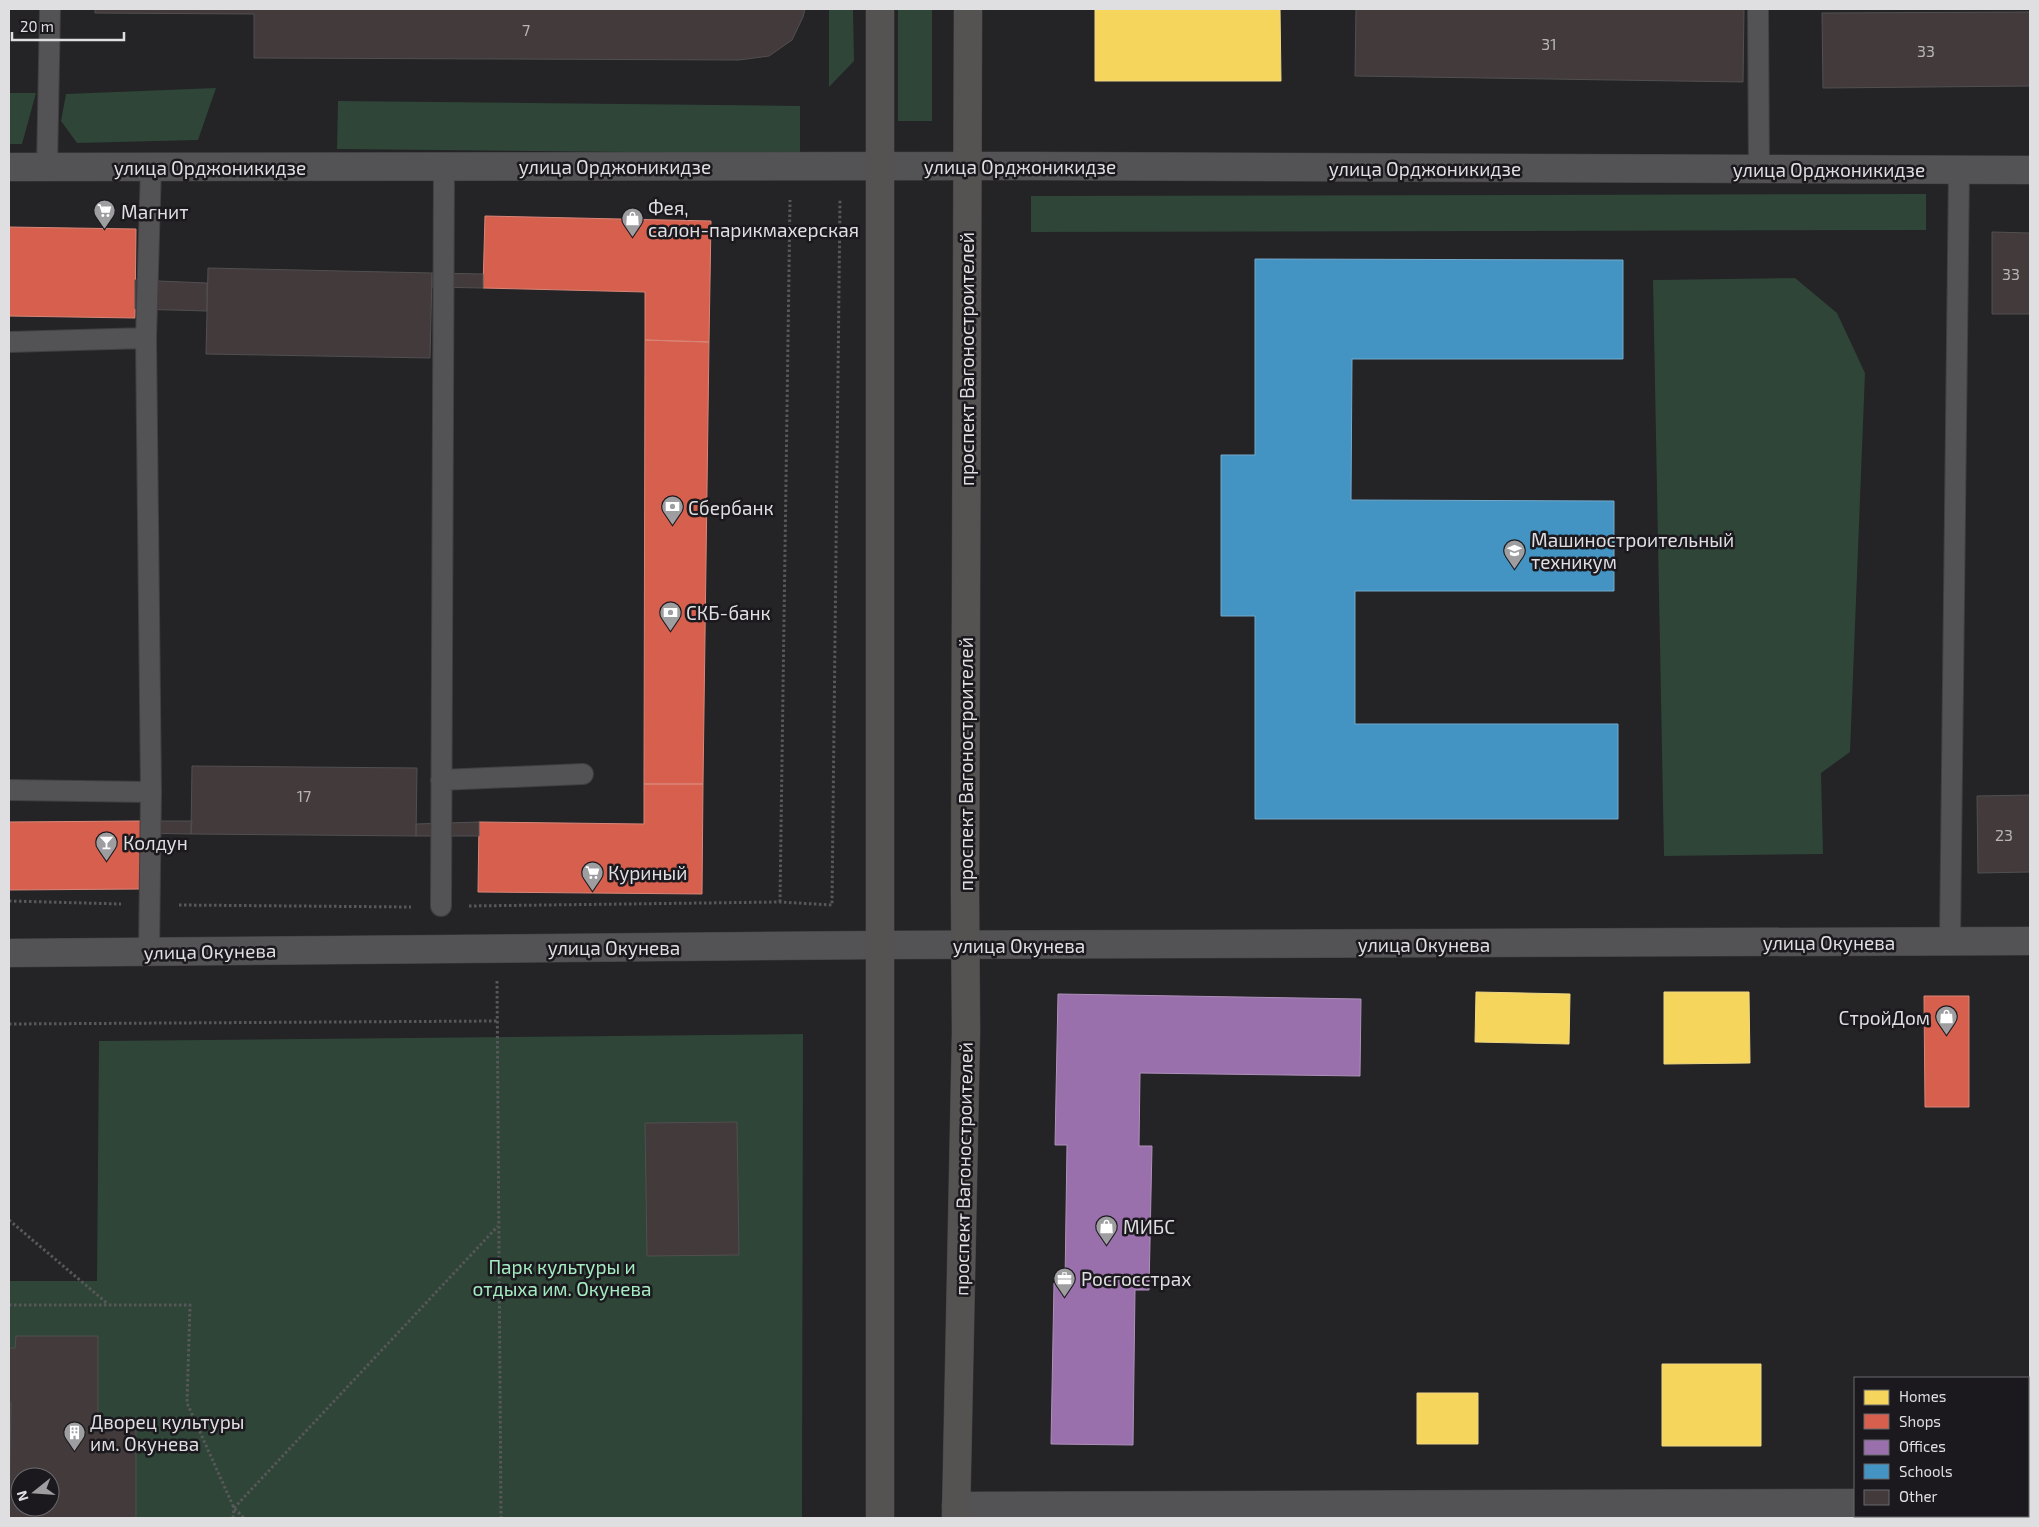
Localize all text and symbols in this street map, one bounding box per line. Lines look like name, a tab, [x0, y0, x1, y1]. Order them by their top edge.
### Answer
scale bar	[12, 10, 125, 42]
text: 20 m	[20, 17, 54, 35]
house number: 7	[522, 20, 530, 39]
house number: 31	[1541, 34, 1557, 53]
house number: 33	[1917, 41, 1935, 60]
street label: улица Орджоникидзе	[519, 155, 711, 179]
street label: улица Орджоникидзе	[924, 155, 1116, 179]
street label: улица Орджоникидзе	[114, 156, 306, 180]
street label: улица Орджоникидзе	[1329, 157, 1521, 181]
street label: улица Орджоникидзе	[1733, 158, 1925, 182]
place label: Фея, салон-парикмахерская	[648, 196, 859, 241]
supermarket icon: Магнит	[93, 199, 117, 230]
place label: Магнит	[121, 200, 188, 223]
shop icon: Фея, салон-парикмахерская	[620, 206, 644, 237]
street label: проспект Вагоностроителей	[955, 232, 978, 486]
house number: 33	[2002, 264, 2020, 283]
bank icon: Сбербанк	[660, 495, 684, 526]
place label: Сбербанк	[688, 496, 774, 519]
place label: Машиностроительный техникум	[1531, 528, 1734, 574]
school or university icon: Машиностроительный техникум	[1503, 538, 1527, 569]
bank icon: СКБ-банк	[658, 600, 682, 631]
place label: СКБ-банк	[686, 601, 771, 624]
street label: проспект Вагоностроителей	[954, 637, 977, 891]
house number: 17	[297, 786, 311, 805]
house number: 23	[1995, 825, 2013, 844]
bar icon: Колдун	[95, 830, 119, 861]
place label: Колдун	[123, 831, 188, 855]
supermarket icon: Куриный	[580, 860, 604, 891]
place label: Куриный	[608, 861, 687, 885]
street label: улица Окунева	[1763, 931, 1895, 955]
street label: улица Окунева	[1358, 933, 1490, 957]
street label: улица Окунева	[953, 934, 1085, 958]
street label: улица Окунева	[548, 936, 680, 960]
street label: улица Окунева	[143, 938, 277, 965]
shop icon: СтройДом	[1934, 1005, 1958, 1036]
place label: СтройДом	[1839, 1006, 1930, 1029]
street label: проспект Вагоностроителей	[949, 1042, 977, 1296]
shop icon: МИБС	[1095, 1214, 1119, 1245]
place label: МИБС	[1123, 1215, 1175, 1238]
park label: Парк культуры и отдыха им. Окунева	[473, 1255, 651, 1301]
office icon: Росгосстрах	[1053, 1266, 1077, 1297]
place label: Росгосстрах	[1081, 1267, 1191, 1290]
legend	[1854, 1377, 2029, 1517]
text: Homes	[1899, 1387, 1946, 1405]
place label: Дворец культуры им. Окунева	[90, 1410, 245, 1456]
text: Shops	[1899, 1412, 1941, 1430]
building icon: Дворец культуры им. Окунева	[62, 1420, 86, 1451]
text: Offices	[1899, 1437, 1946, 1455]
text: Schools	[1899, 1462, 1953, 1480]
north arrow	[10, 1467, 60, 1517]
text: Other	[1899, 1487, 1938, 1505]
text: N	[12, 1489, 32, 1503]

